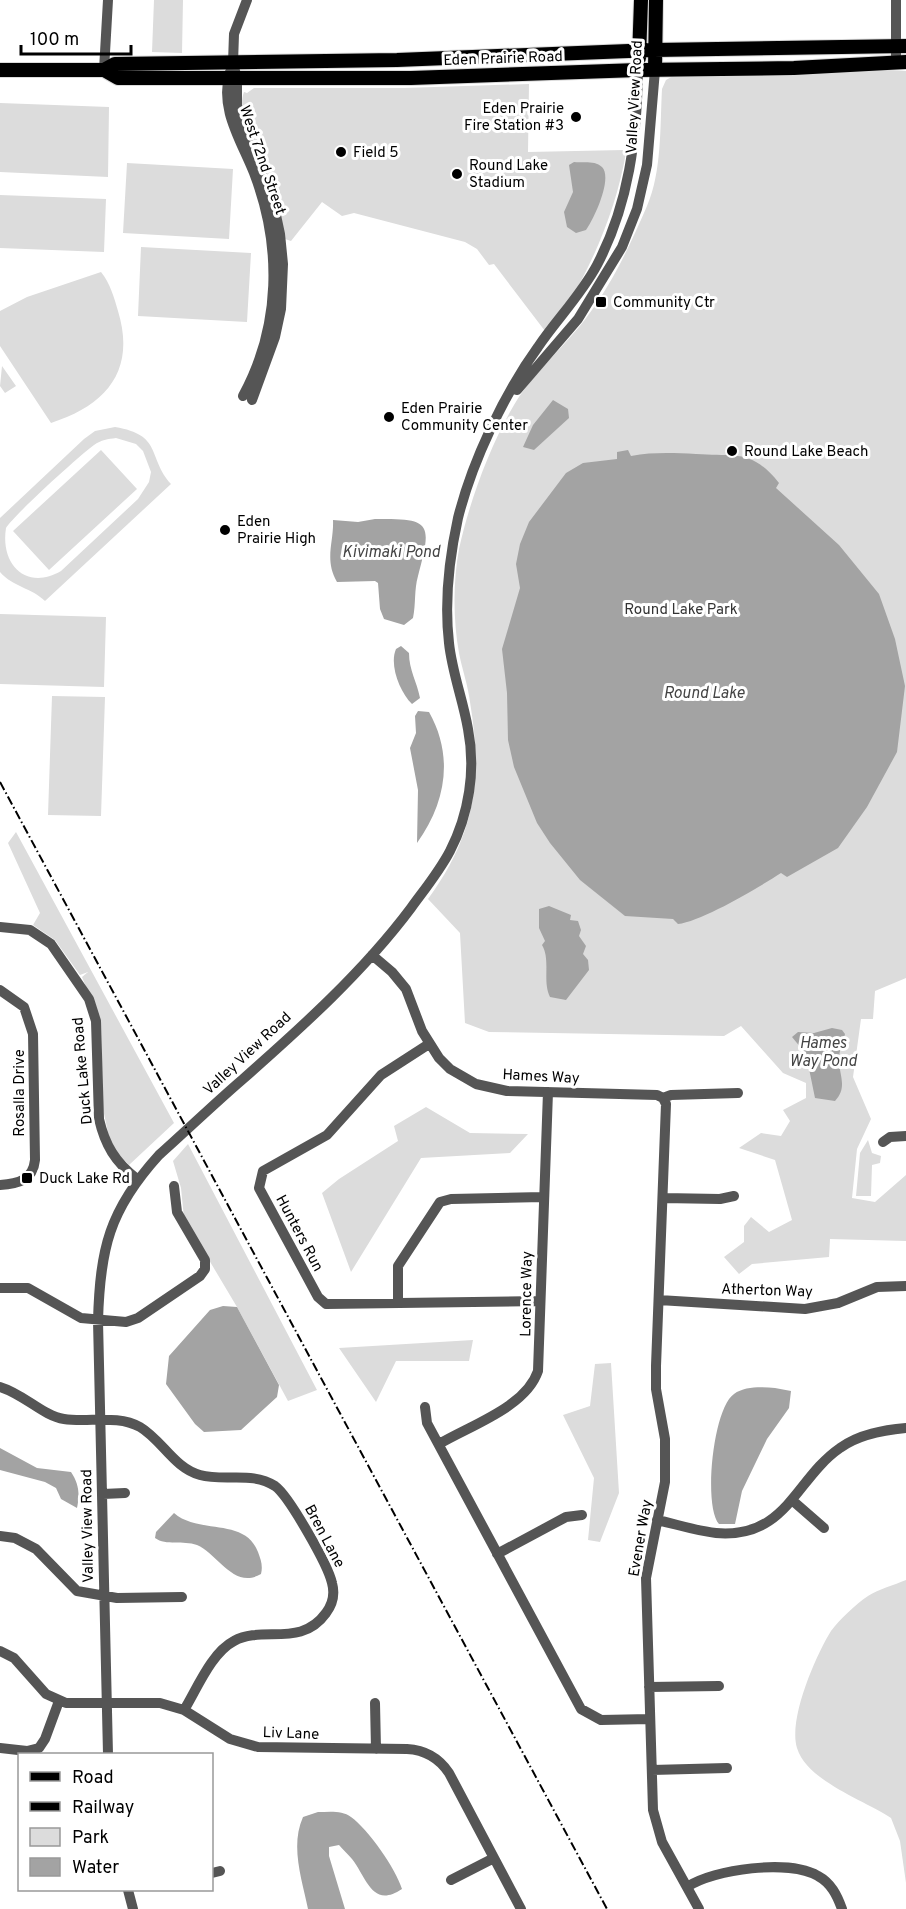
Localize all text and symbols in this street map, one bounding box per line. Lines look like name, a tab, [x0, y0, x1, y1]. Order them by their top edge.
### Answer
scale bar	[21, 18, 130, 56]
text: 100 m	[30, 29, 79, 52]
street label: Valley View Road	[623, 40, 648, 154]
street label: Eden Prairie Road	[443, 48, 563, 71]
place label: Eden Prairie Fire Station #3	[464, 100, 564, 136]
street label: West 72nd Street	[234, 103, 289, 218]
marker: Eden Prairie Fire Station #3	[569, 110, 583, 124]
place label: Field 5	[353, 144, 399, 163]
marker: Field 5	[334, 145, 348, 159]
place label: Round Lake Stadium	[469, 157, 548, 193]
marker: Round Lake Stadium	[450, 167, 464, 181]
place label: Community Ctr	[613, 294, 715, 313]
marker: Community Ctr	[594, 295, 608, 309]
place label: Eden Prairie Community Center	[401, 400, 528, 436]
marker: Eden Prairie Community Center	[382, 410, 396, 424]
place label: Round Lake Beach	[744, 443, 869, 462]
marker: Round Lake Beach	[725, 444, 739, 458]
place label: Eden Prairie High	[237, 513, 316, 549]
marker: Eden Prairie High	[218, 523, 232, 537]
water label: Kivimaki Pond	[342, 543, 441, 563]
park label: Round Lake Park	[624, 601, 738, 620]
water label: Round Lake	[664, 684, 745, 704]
street label: Valley View Road	[200, 1008, 296, 1100]
street label: Duck Lake Road	[69, 1016, 98, 1125]
water label: Hames Way Pond	[789, 1034, 858, 1072]
street label: Rosalla Drive	[11, 1049, 30, 1137]
street label: Hames Way	[502, 1066, 580, 1089]
place label: Duck Lake Rd	[39, 1170, 130, 1189]
marker: Duck Lake Rd	[20, 1171, 34, 1185]
street label: Hunters Run	[271, 1192, 327, 1275]
street label: Lorence Way	[517, 1251, 538, 1337]
street label: Atherton Way	[721, 1280, 813, 1303]
street label: Valley View Road	[78, 1469, 99, 1583]
street label: Evener Way	[625, 1498, 658, 1578]
street label: Bren Lane	[299, 1502, 348, 1572]
street label: Liv Lane	[262, 1724, 320, 1745]
legend	[18, 1753, 213, 1891]
text: Road	[72, 1767, 114, 1790]
text: Railway	[72, 1797, 134, 1820]
text: Park	[72, 1827, 109, 1850]
text: Water	[72, 1857, 119, 1880]

